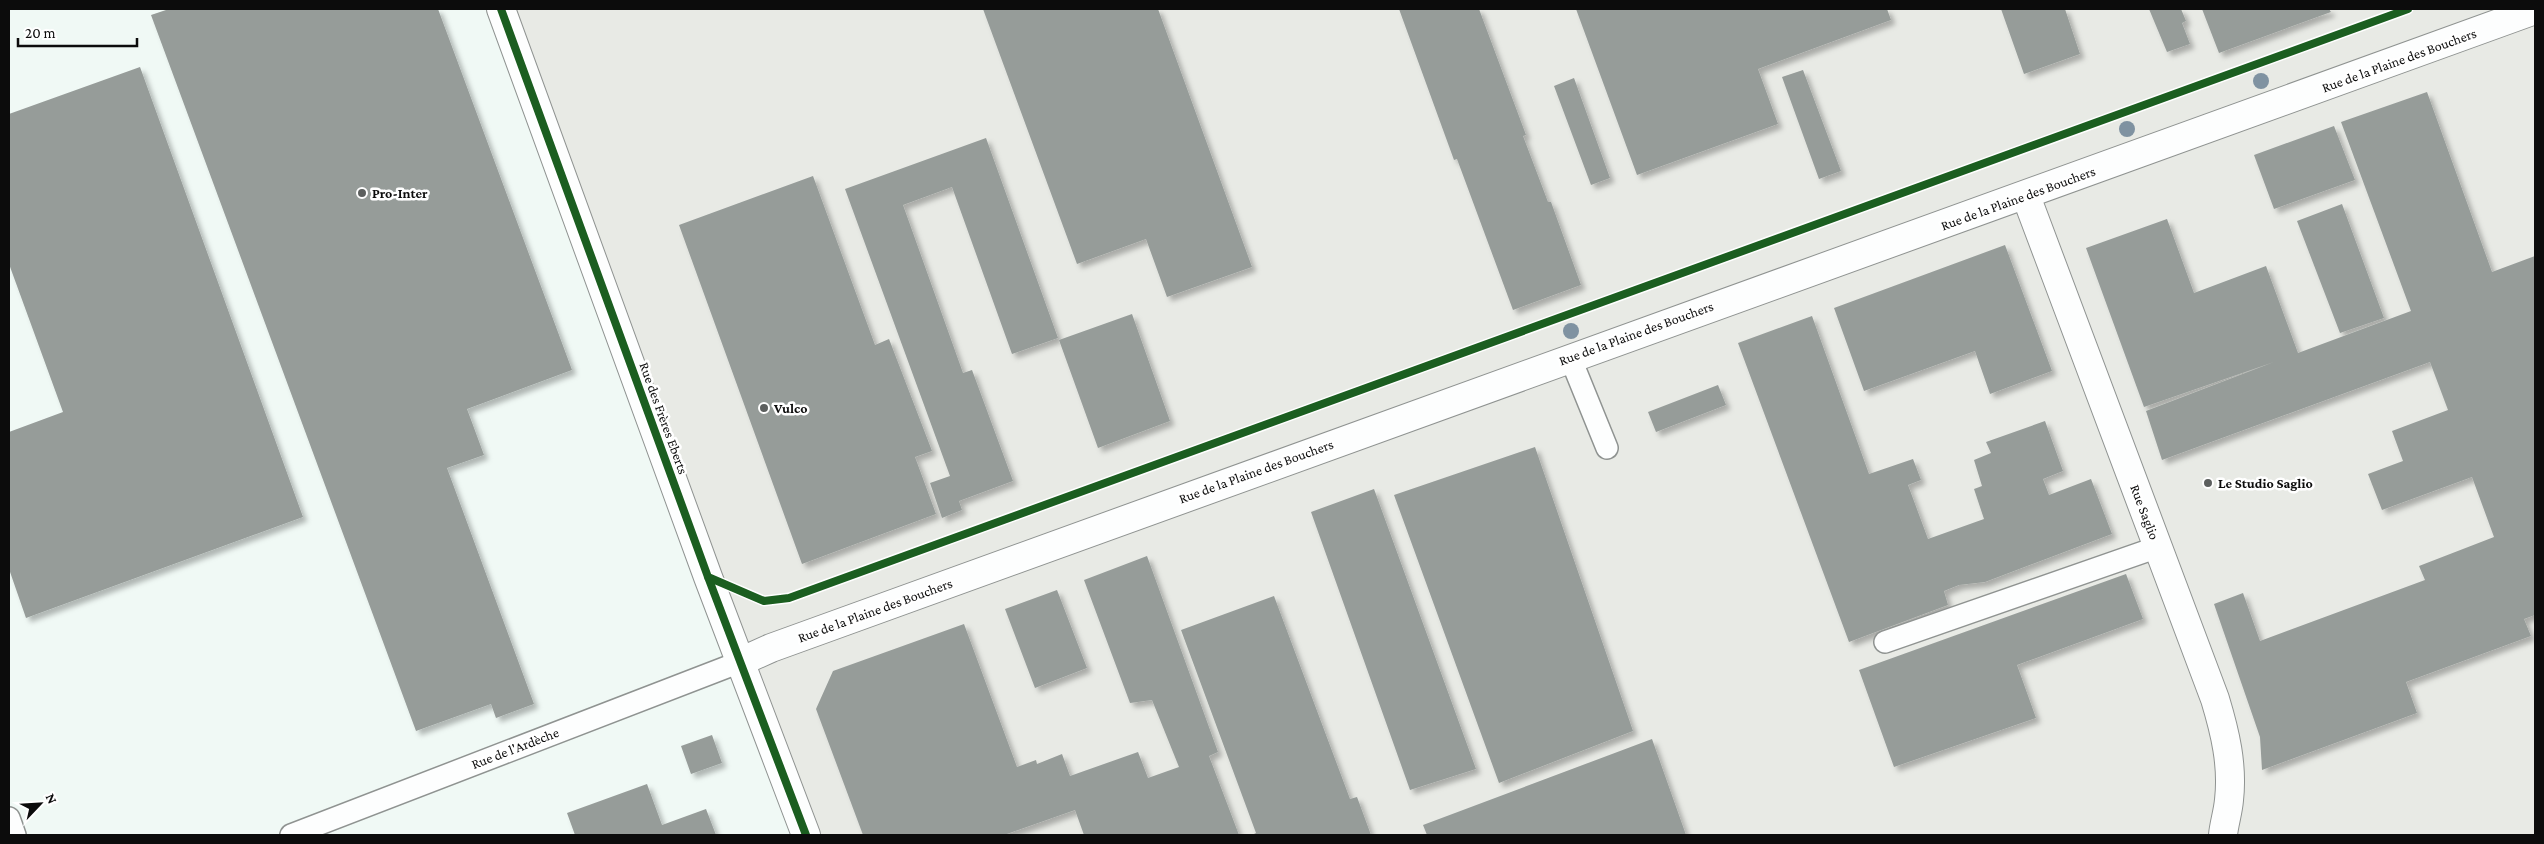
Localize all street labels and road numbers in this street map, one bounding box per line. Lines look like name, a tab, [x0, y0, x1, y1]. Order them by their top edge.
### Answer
street label: Rue de la Plaine des Bouchers	[2320, 25, 2478, 95]
street label: Rue de la Plaine des Bouchers	[1939, 163, 2097, 233]
street label: Rue de la Plaine des Bouchers	[1557, 298, 1715, 368]
street label: Rue des Frères Eberts	[636, 360, 692, 476]
street label: Rue de la Plaine des Bouchers	[1177, 436, 1335, 506]
street label: Rue Saglio	[2127, 482, 2163, 542]
street label: Rue de la Plaine des Bouchers	[796, 575, 954, 645]
street label: Rue de l'Ardèche	[469, 724, 561, 772]

